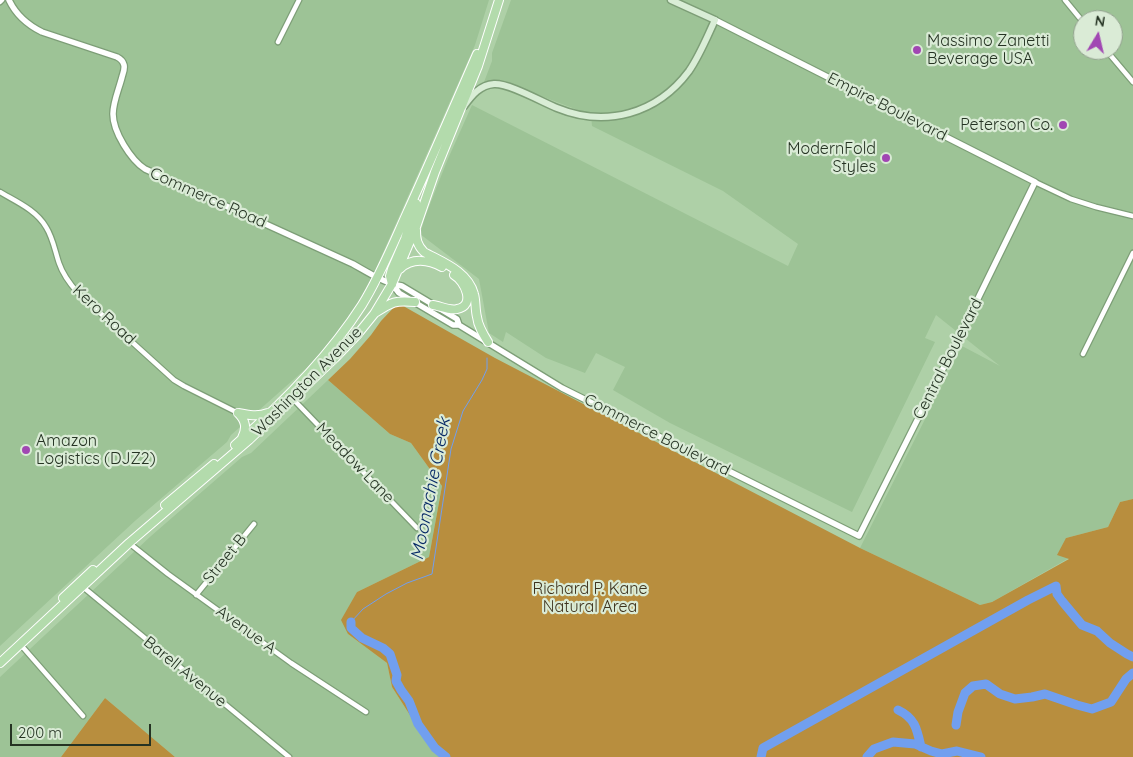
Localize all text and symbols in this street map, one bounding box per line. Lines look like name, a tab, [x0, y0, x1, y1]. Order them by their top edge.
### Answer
north arrow	[1073, 10, 1123, 60]
text: N	[1094, 11, 1107, 31]
place label: Massimo Zanetti Beverage USA	[927, 31, 1050, 69]
marker: Massimo Zanetti Beverage USA	[911, 44, 923, 56]
street label: Empire Boulevard	[824, 69, 950, 145]
place label: Peterson Co.	[960, 115, 1053, 135]
marker: Peterson Co.	[1057, 119, 1069, 131]
place label: ModernFold Styles	[787, 139, 876, 177]
marker: ModernFold Styles	[880, 152, 892, 164]
street label: Commerce Road	[147, 164, 269, 232]
street label: Kero Road	[69, 281, 139, 349]
street label: Central Boulevard	[909, 295, 987, 423]
street label: Washington Avenue	[248, 323, 366, 441]
street label: Commerce Boulevard	[581, 390, 733, 480]
water label: Moonachie Creek	[407, 416, 455, 562]
street label: Meadow Lane	[312, 419, 398, 507]
place label: Amazon Logistics (DJZ2)	[36, 431, 156, 469]
marker: Amazon Logistics (DJZ2)	[20, 444, 32, 456]
street label: Street B	[199, 530, 251, 588]
park label: Richard P. Kane Natural Area	[532, 579, 648, 617]
street label: Avenue A	[212, 602, 280, 658]
street label: Barell Avenue	[140, 633, 230, 711]
scale bar	[12, 714, 154, 746]
text: 200 m	[18, 723, 62, 742]

